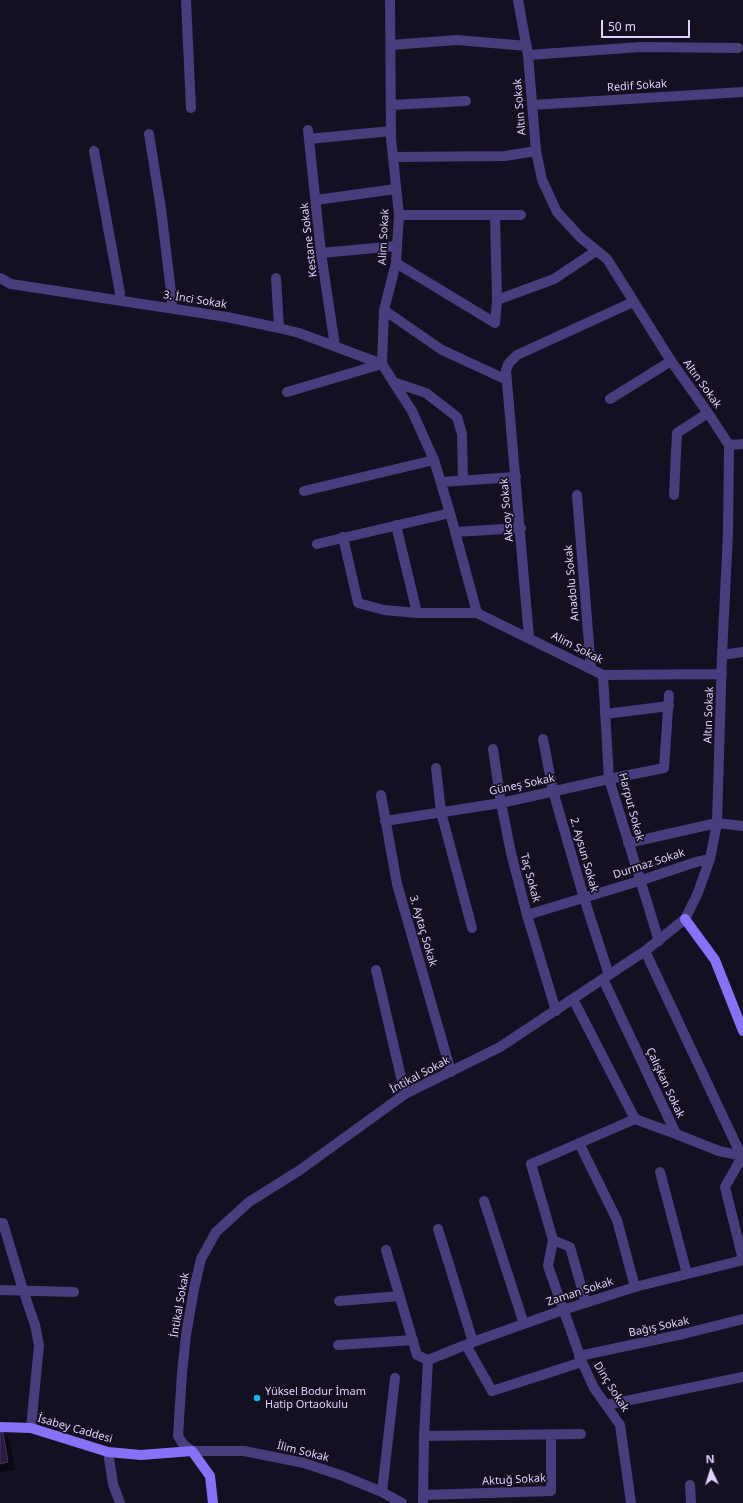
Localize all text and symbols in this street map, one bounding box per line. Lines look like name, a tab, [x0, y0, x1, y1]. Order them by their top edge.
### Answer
scale bar	[603, 12, 692, 38]
text: 50 m	[608, 18, 636, 35]
street label: Redif Sokak	[607, 77, 667, 95]
street label: Altın Sokak	[511, 78, 529, 136]
street label: Kestane Sokak	[298, 202, 320, 278]
street label: Alim Sokak	[376, 208, 392, 266]
street label: 3. İnci Sokak	[162, 288, 228, 312]
street label: Altın Sokak	[680, 357, 724, 411]
street label: Aksoy Sokak	[498, 478, 516, 542]
street label: Anadolu Sokak	[562, 544, 582, 622]
street label: Alim Sokak	[549, 629, 605, 667]
street label: Altın Sokak	[701, 686, 717, 744]
street label: Güneş Sokak	[488, 772, 556, 798]
street label: Harput Sokak	[616, 772, 646, 842]
street label: 2. Aysun Sokak	[567, 816, 601, 894]
street label: Durmaz Sokak	[612, 846, 686, 882]
street label: Taç Sokak	[517, 852, 543, 904]
street label: 3. Aytaç Sokak	[407, 894, 439, 968]
street label: Çalışkan Sokak	[643, 1046, 687, 1120]
street label: İntikal Sokak	[388, 1054, 452, 1096]
street label: İntikal Sokak	[168, 1272, 192, 1338]
street label: Zaman Sokak	[545, 1275, 615, 1309]
street label: Bağış Sokak	[627, 1314, 691, 1340]
street label: Dinç Sokak	[590, 1360, 632, 1414]
place label: Yüksel Bodur İmam Hatip Ortaokulu	[265, 1385, 366, 1411]
marker: Yüksel Bodur İmam Hatip Ortaokulu	[252, 1393, 262, 1403]
street label: İsabey Caddesi	[36, 1412, 114, 1446]
street label: İlim Sokak	[276, 1439, 330, 1465]
north arrow	[691, 1451, 731, 1491]
text: N	[705, 1451, 715, 1466]
street label: Aktuğ Sokak	[482, 1472, 546, 1488]

